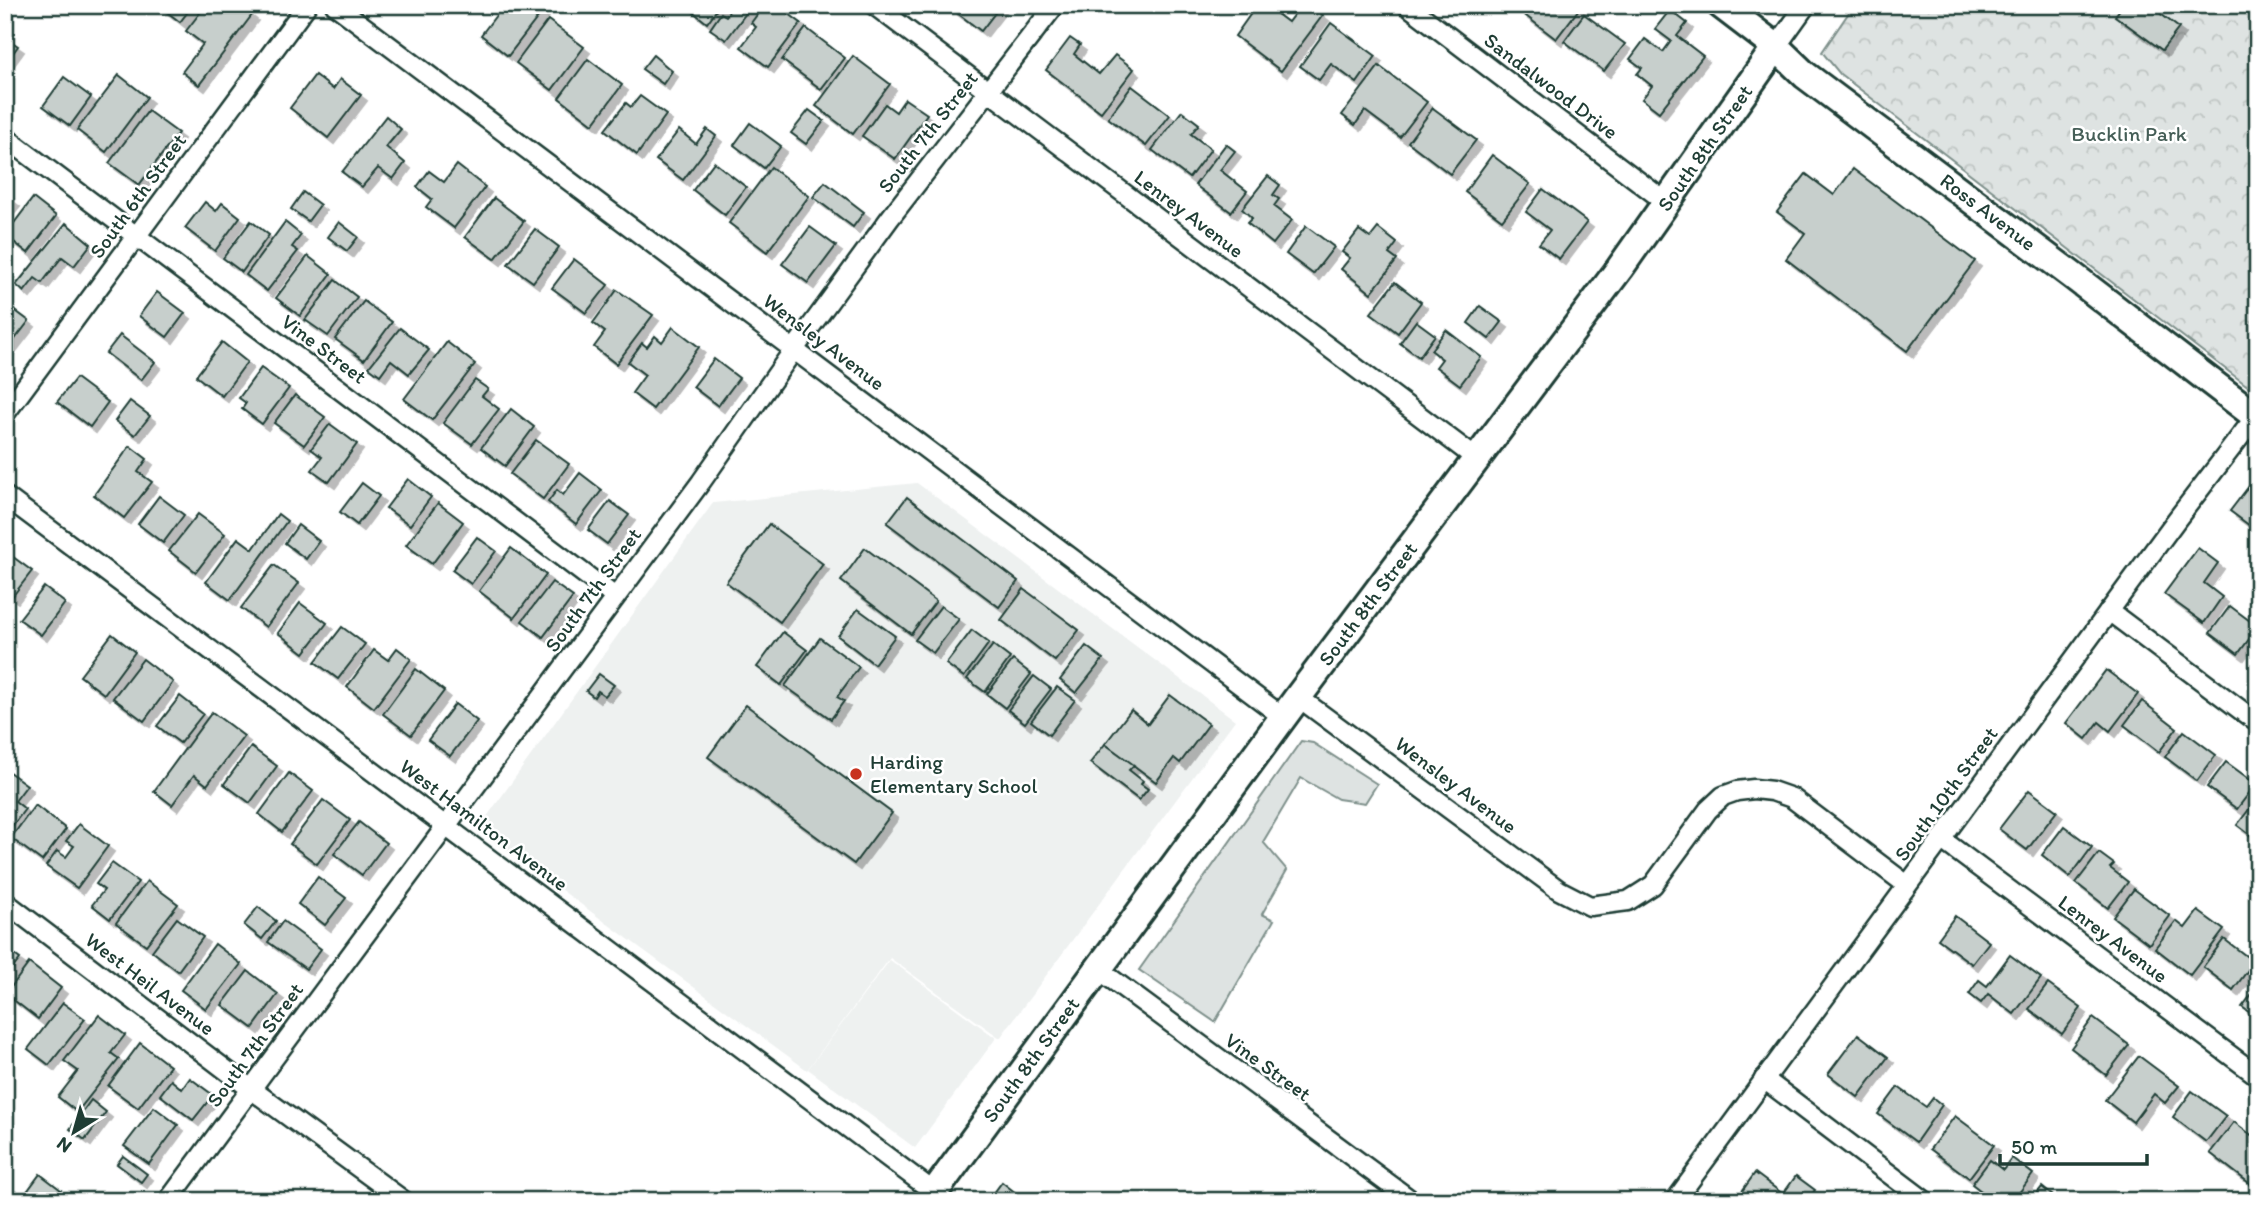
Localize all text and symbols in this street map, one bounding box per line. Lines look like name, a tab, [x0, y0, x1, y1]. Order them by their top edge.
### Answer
street label: Sandalwood Drive	[1479, 27, 1623, 144]
street label: South 7th Street	[872, 66, 983, 198]
street label: South 8th Street	[1652, 80, 1758, 216]
park label: Bucklin Park	[2071, 121, 2187, 146]
street label: South 6th Street	[84, 128, 191, 263]
street label: Lenrey Avenue	[1130, 164, 1249, 263]
street label: Ross Avenue	[1935, 167, 2041, 256]
street label: Wensley Avenue	[759, 288, 890, 395]
street label: Vine Street	[277, 308, 372, 389]
street label: South 7th Street	[539, 523, 646, 657]
street label: South 8th Street	[1313, 537, 1422, 671]
street label: South 10th Street	[1889, 722, 2003, 866]
street label: Wensley Avenue	[1391, 731, 1522, 838]
place label: Harding Elementary School	[870, 749, 1038, 798]
street label: West Hamilton Avenue	[395, 753, 573, 896]
marker: Harding Elementary School	[848, 766, 864, 782]
street label: Lenrey Avenue	[2054, 889, 2173, 988]
street label: West Heil Avenue	[81, 927, 220, 1040]
street label: South 7th Street	[201, 978, 308, 1112]
street label: South 8th Street	[977, 992, 1084, 1127]
street label: Vine Street	[1220, 1027, 1316, 1106]
north arrow	[38, 1098, 108, 1168]
scale bar	[2000, 1122, 2148, 1166]
text: N	[52, 1132, 76, 1158]
text: 50 m	[2011, 1134, 2058, 1159]

